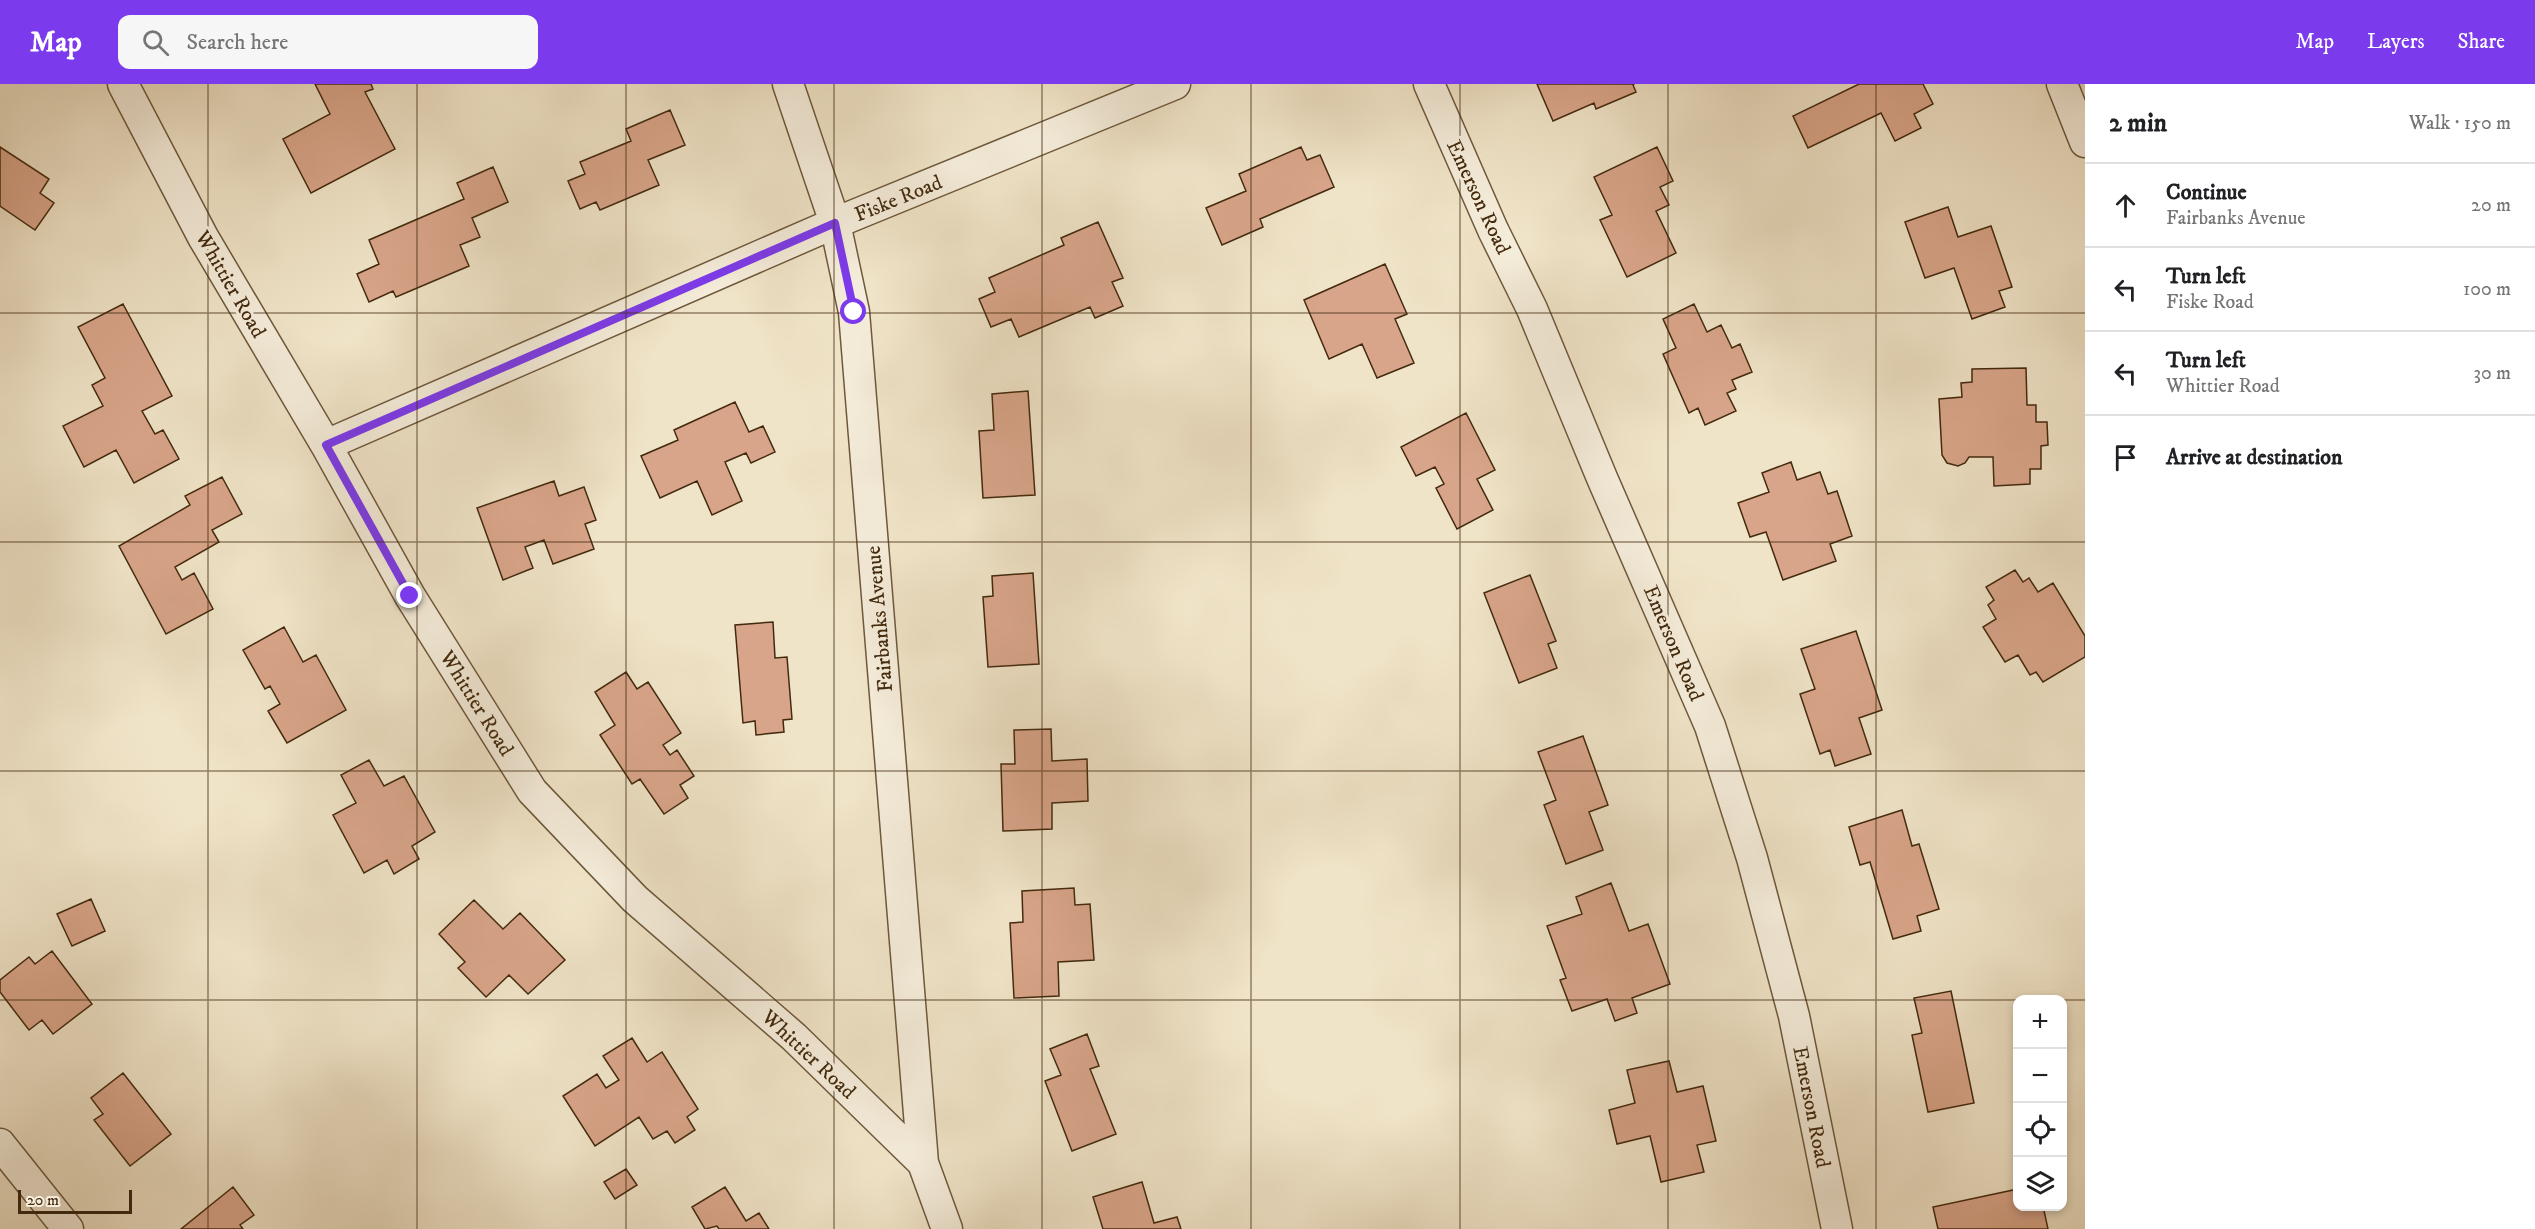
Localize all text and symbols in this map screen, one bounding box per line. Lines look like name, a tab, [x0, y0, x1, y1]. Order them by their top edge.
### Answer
search box	[118, 15, 538, 69]
text: Map	[30, 25, 82, 60]
icon: search	[139, 26, 172, 59]
text: Search here	[187, 29, 288, 56]
text: Map	[2295, 29, 2334, 55]
text: Layers	[2367, 29, 2425, 55]
text: Share	[2458, 29, 2505, 55]
text: 2 min	[2109, 107, 2167, 140]
text: Walk · 150 m	[2409, 111, 2511, 136]
street label: Emerson Road	[1440, 136, 1516, 259]
street label: Fiske Road	[851, 169, 946, 228]
text: Continue	[2166, 179, 2247, 206]
icon: ahead	[2109, 189, 2142, 222]
text: 20 m	[2471, 193, 2511, 218]
text: Fairbanks Avenue	[2166, 206, 2306, 231]
street label: Whittier Road	[188, 225, 272, 343]
text: Turn left	[2166, 263, 2246, 290]
icon: left	[2109, 273, 2142, 306]
text: 100 m	[2463, 277, 2511, 302]
text: Fiske Road	[2166, 290, 2254, 315]
route start	[840, 298, 866, 324]
text: Turn left	[2166, 347, 2246, 374]
icon: left	[2109, 357, 2142, 390]
text: 30 m	[2473, 361, 2511, 386]
text: Whittier Road	[2166, 374, 2280, 399]
icon: arrive	[2109, 441, 2142, 474]
text: Arrive at destination	[2166, 444, 2343, 471]
street label: Fairbanks Avenue	[861, 544, 899, 693]
route end	[396, 582, 422, 608]
street label: Emerson Road	[1637, 582, 1709, 706]
street label: Whittier Road	[433, 645, 519, 762]
map controls	[2013, 995, 2067, 1211]
button: +	[2013, 995, 2067, 1049]
street label: Whittier Road	[755, 1004, 861, 1105]
street label: Emerson Road	[1786, 1044, 1836, 1171]
button: −	[2013, 1049, 2067, 1103]
button: locate	[2013, 1103, 2067, 1157]
button: layers	[2013, 1157, 2067, 1211]
scale bar	[18, 1187, 132, 1214]
text: 20 m	[27, 1190, 59, 1210]

